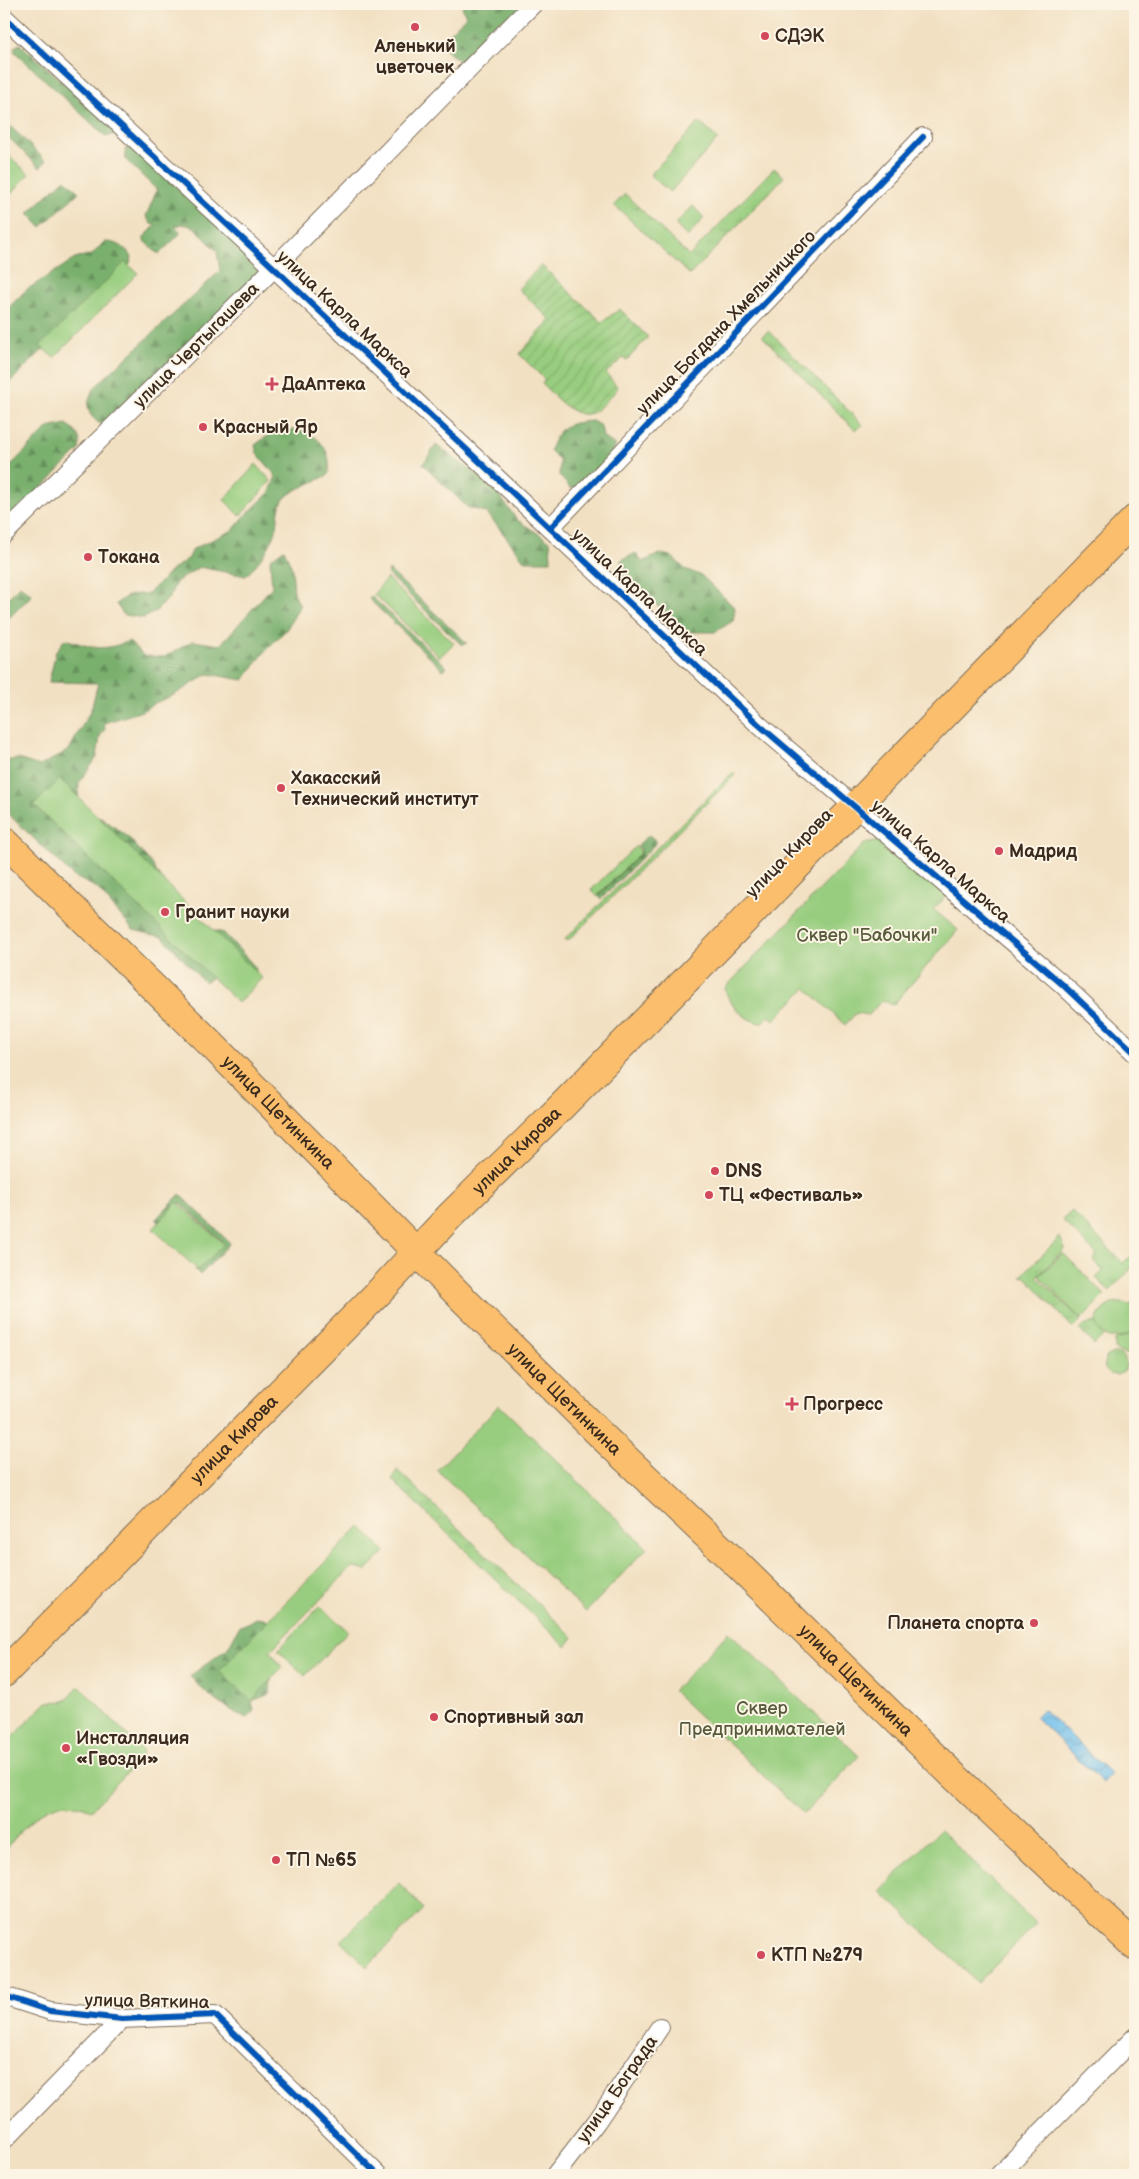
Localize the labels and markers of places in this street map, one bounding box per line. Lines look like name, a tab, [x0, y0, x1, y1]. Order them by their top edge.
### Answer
marker: Аленький цветочек	[409, 21, 421, 33]
place label: СДЭК	[775, 26, 825, 47]
marker: СДЭК	[759, 30, 771, 42]
place label: Аленький цветочек	[373, 36, 456, 78]
place label: ДаАптека	[282, 374, 366, 395]
marker: ДаАптека	[266, 378, 278, 390]
place label: Красный Яр	[213, 417, 318, 438]
marker: Красный Яр	[197, 421, 209, 433]
place label: Токана	[98, 547, 160, 568]
marker: Токана	[82, 551, 94, 563]
place label: Хакасский Технический институт	[290, 768, 479, 810]
marker: Хакасский Технический институт	[275, 782, 287, 794]
place label: Мадрид	[1009, 841, 1077, 862]
marker: Мадрид	[993, 845, 1005, 857]
place label: Гранит науки	[175, 902, 290, 923]
marker: Гранит науки	[159, 906, 171, 918]
place label: DNS	[725, 1161, 762, 1182]
marker: DNS	[709, 1165, 721, 1177]
place label: ТЦ «Фестиваль»	[719, 1185, 863, 1206]
marker: ТЦ «Фестиваль»	[703, 1189, 715, 1201]
place label: Прогресс	[803, 1394, 883, 1415]
marker: Прогресс	[785, 1397, 799, 1411]
place label: Планета спорта	[887, 1613, 1025, 1634]
marker: Планета спорта	[1028, 1617, 1040, 1629]
place label: Спортивный зал	[444, 1707, 584, 1728]
marker: Спортивный зал	[428, 1711, 440, 1723]
place label: Инсталляция «Гвозди»	[76, 1728, 190, 1770]
marker: Инсталляция «Гвозди»	[60, 1742, 72, 1754]
place label: ТП №65	[286, 1850, 357, 1871]
marker: ТП №65	[270, 1854, 282, 1866]
place label: КТП №279	[771, 1945, 863, 1966]
marker: КТП №279	[755, 1949, 767, 1961]

